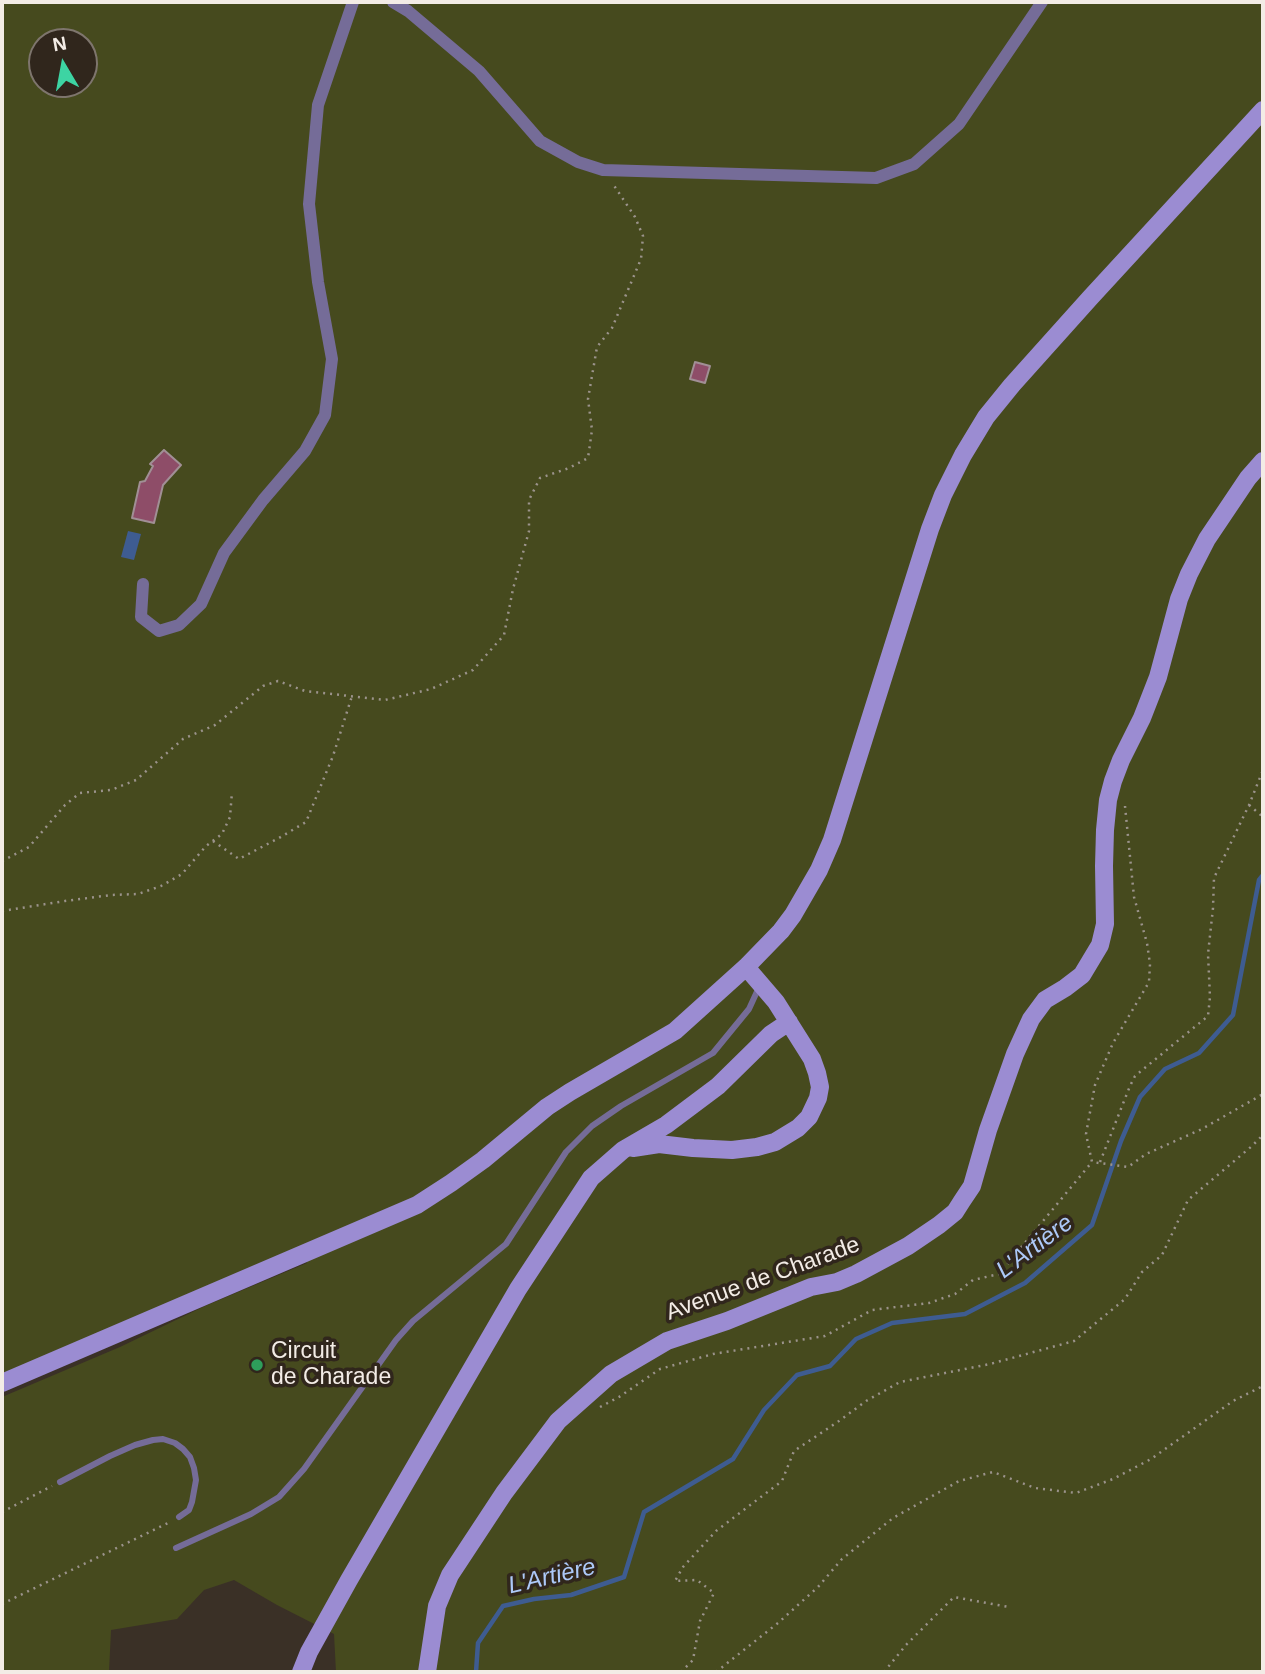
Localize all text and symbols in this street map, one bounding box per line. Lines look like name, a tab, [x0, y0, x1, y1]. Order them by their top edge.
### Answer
north arrow	[28, 28, 98, 98]
text: N	[51, 32, 68, 55]
water label: L'Artière	[991, 1209, 1079, 1285]
street label: Avenue de Charade	[662, 1231, 864, 1327]
place label: Circuit de Charade	[271, 1338, 391, 1392]
marker: Circuit de Charade	[249, 1357, 265, 1373]
water label: L'Artière	[506, 1553, 598, 1601]

